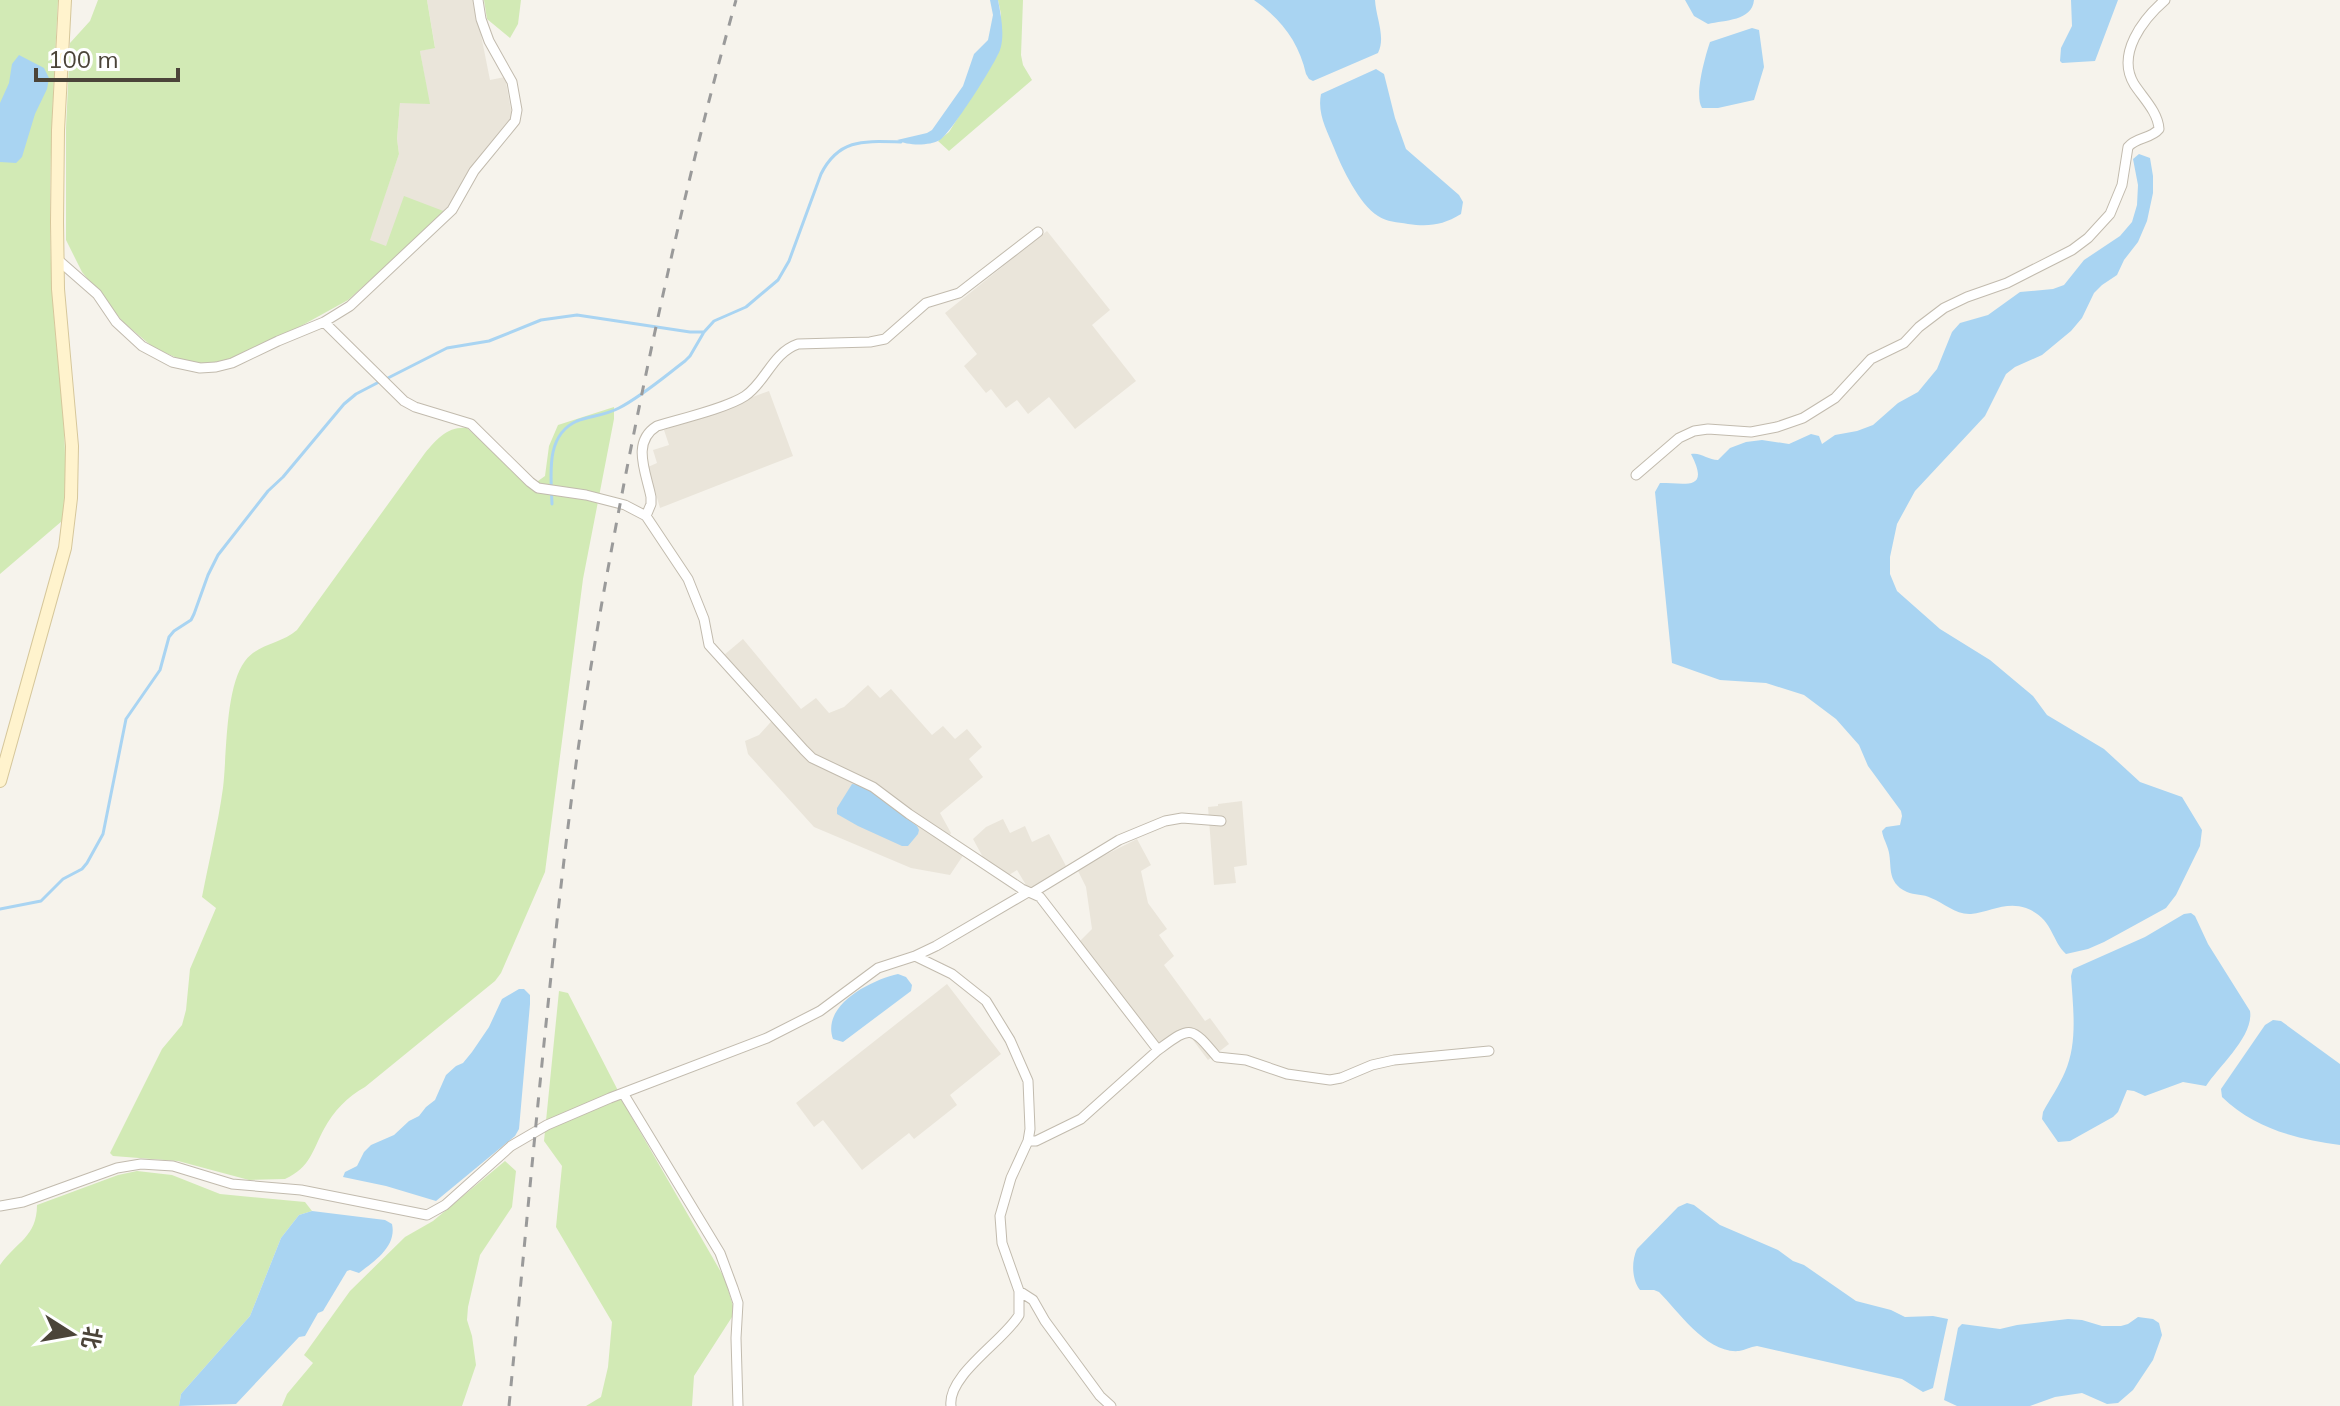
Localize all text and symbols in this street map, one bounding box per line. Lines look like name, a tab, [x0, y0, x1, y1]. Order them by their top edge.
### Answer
scale bar	[36, 32, 178, 82]
text: 100 m	[48, 44, 119, 74]
north arrow	[32, 1294, 112, 1374]
text: 北	[76, 1324, 107, 1351]

